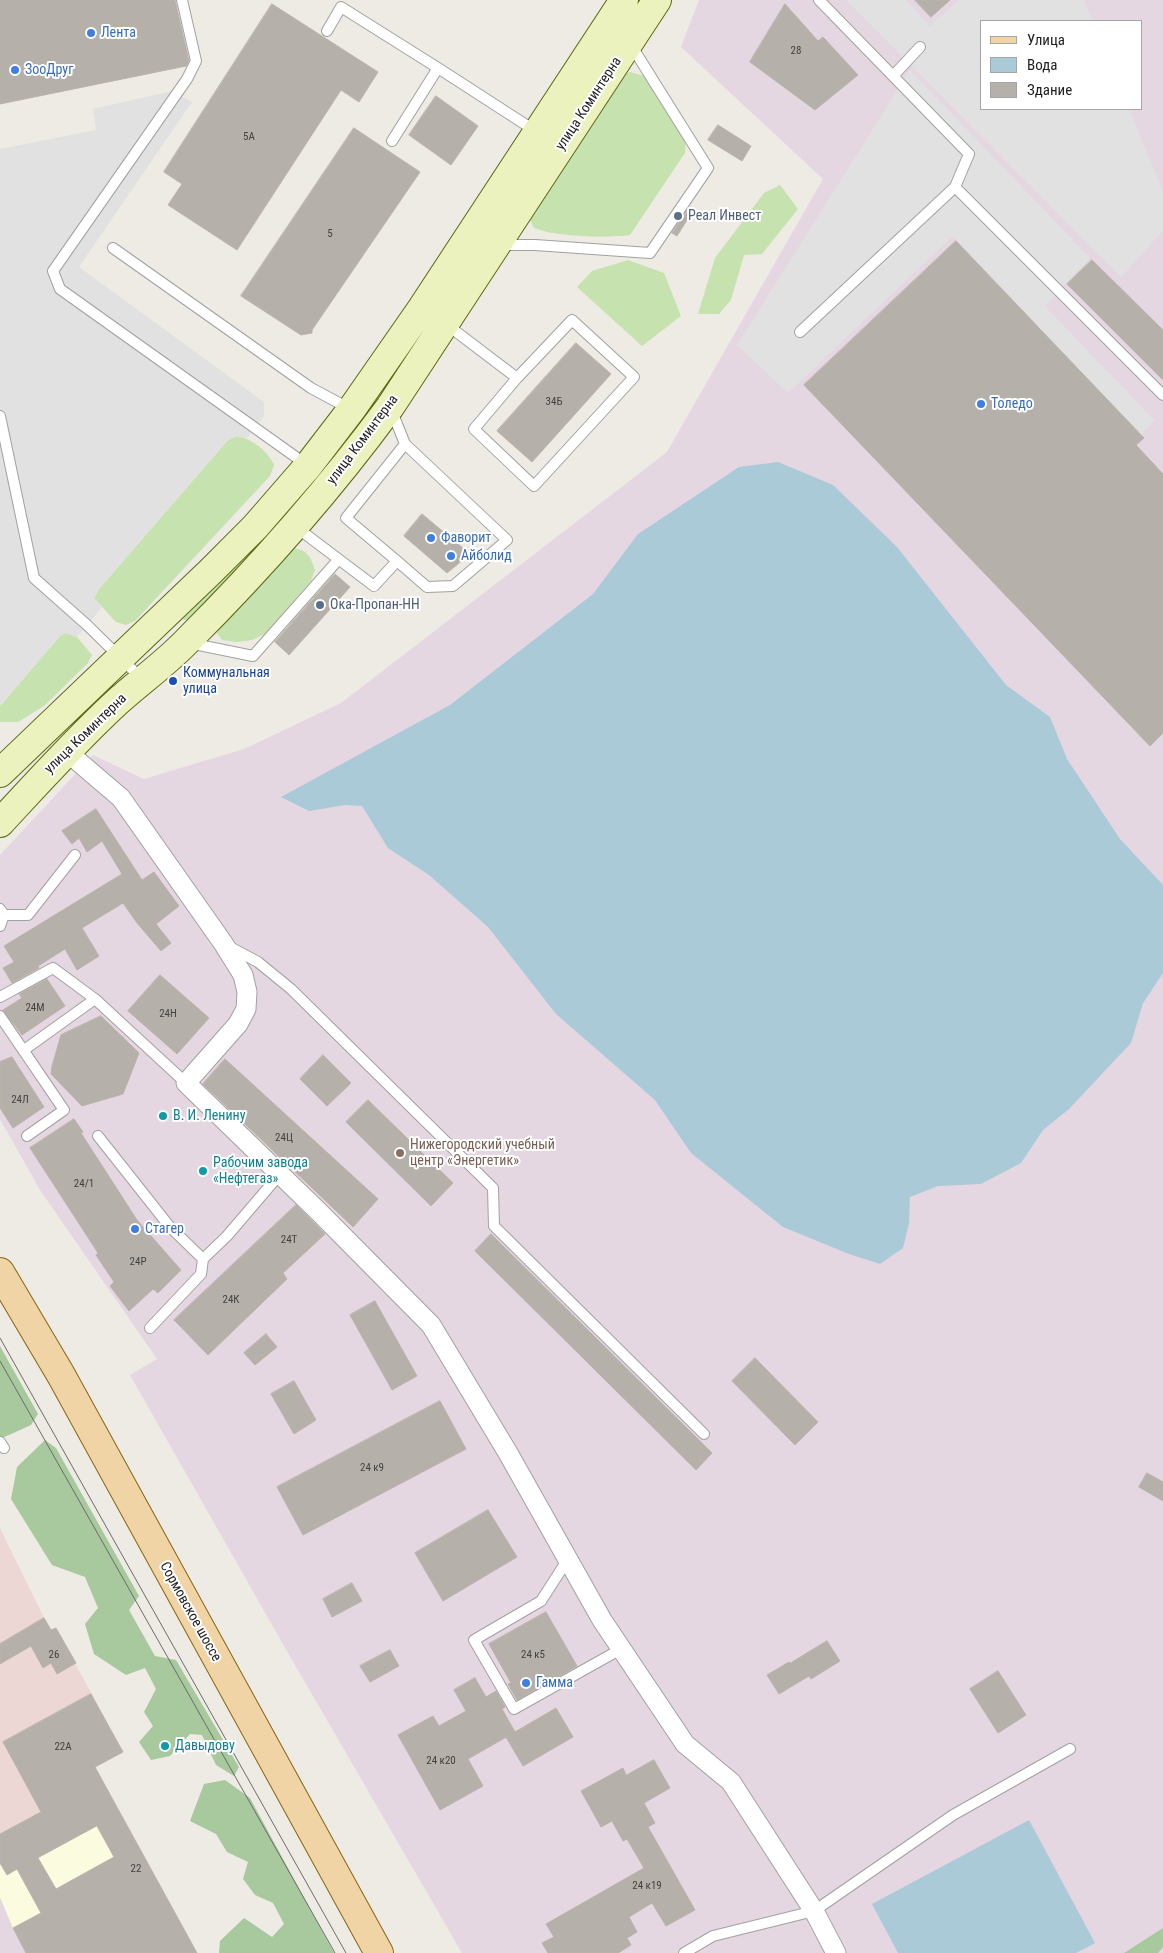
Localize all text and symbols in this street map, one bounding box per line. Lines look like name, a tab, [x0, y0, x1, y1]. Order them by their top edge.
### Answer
legend	[980, 20, 1143, 110]
place label: Лента	[101, 25, 136, 41]
marker: Лента	[85, 27, 97, 39]
text: Улица	[1027, 31, 1065, 49]
house number: 28	[791, 44, 801, 58]
street label: улица Коминтерна	[553, 54, 625, 154]
text: Вода	[1027, 56, 1057, 74]
place label: ЗооДруг	[25, 62, 73, 78]
marker: ЗооДруг	[9, 64, 21, 76]
text: Здание	[1027, 81, 1072, 99]
house number: 5А	[243, 130, 255, 144]
place label: Реал Инвест	[688, 208, 761, 224]
marker: Реал Инвест	[672, 210, 684, 222]
house number: 5	[327, 227, 333, 241]
street label: улица Коминтерна	[324, 392, 402, 488]
house number: 34Б	[546, 395, 562, 409]
place label: Толедо	[991, 396, 1033, 412]
marker: Толедо	[975, 398, 987, 410]
place label: Фаворит	[441, 530, 491, 546]
marker: Фаворит	[425, 532, 437, 544]
place label: Айболид	[461, 548, 512, 564]
marker: Айболид	[445, 550, 457, 562]
place label: Ока-Пропан-НН	[330, 597, 420, 613]
marker: Ока-Пропан-НН	[314, 599, 326, 611]
place label: Коммунальная улица	[183, 665, 270, 698]
marker: Коммунальная улица	[167, 675, 179, 687]
street label: улица Коминтерна	[41, 691, 131, 777]
house number: 24М	[25, 1001, 45, 1015]
house number: 24Н	[159, 1007, 177, 1021]
house number: 24Л	[11, 1093, 29, 1107]
place label: В. И. Ленину	[173, 1108, 246, 1124]
marker: В. И. Ленину	[157, 1110, 169, 1122]
house number: 24Ц	[275, 1131, 293, 1145]
place label: Нижегородский учебный центр «Энергетик»	[410, 1137, 555, 1170]
marker: Нижегородский учебный центр «Энергетик»	[394, 1147, 406, 1159]
place label: Рабочим завода «Нефтегаз»	[213, 1155, 308, 1188]
marker: Рабочим завода «Нефтегаз»	[197, 1165, 209, 1177]
house number: 24/1	[74, 1177, 94, 1191]
place label: Стагер	[145, 1221, 184, 1237]
marker: Стагер	[129, 1223, 141, 1235]
house number: 24Т	[281, 1233, 297, 1247]
house number: 24Р	[130, 1255, 146, 1269]
house number: 24К	[222, 1293, 240, 1307]
house number: 24 к9	[360, 1461, 384, 1475]
street label: Сормовское шоссе	[156, 1559, 224, 1665]
house number: 26	[49, 1648, 59, 1662]
house number: 24 к5	[521, 1648, 545, 1662]
place label: Гамма	[536, 1675, 573, 1691]
marker: Гамма	[520, 1677, 532, 1689]
place label: Давыдову	[175, 1738, 235, 1754]
house number: 22А	[54, 1740, 72, 1754]
marker: Давыдову	[159, 1740, 171, 1752]
house number: 24 к20	[426, 1754, 456, 1768]
house number: 22	[131, 1862, 141, 1876]
house number: 24 к19	[632, 1879, 662, 1893]

